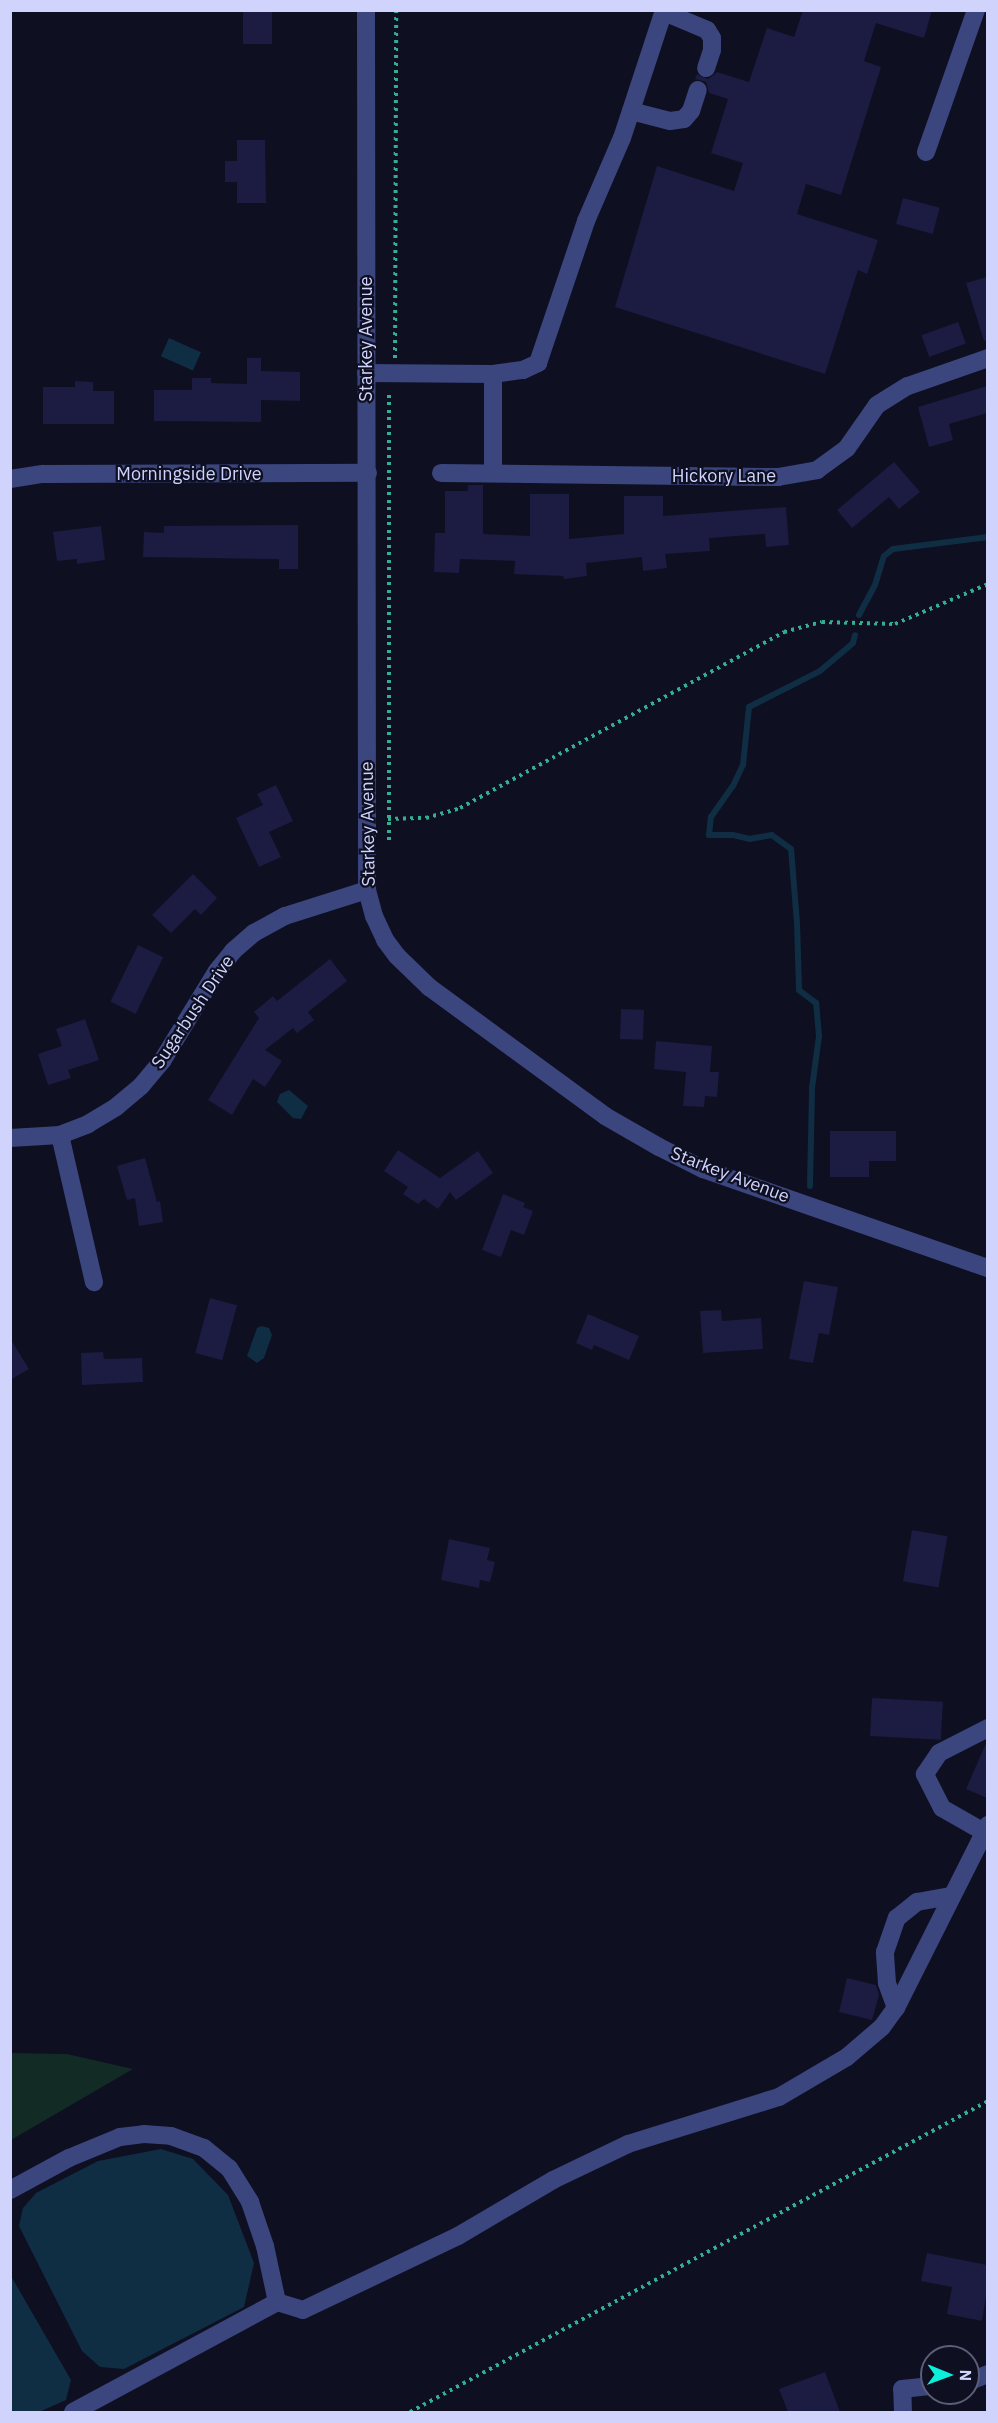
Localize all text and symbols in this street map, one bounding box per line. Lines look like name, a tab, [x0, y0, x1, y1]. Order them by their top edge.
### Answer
street label: Starkey Avenue	[355, 276, 377, 402]
street label: Morningside Drive	[116, 463, 262, 485]
street label: Hickory Lane	[672, 465, 776, 487]
street label: Starkey Avenue	[356, 761, 380, 887]
street label: Sugarbush Drive	[147, 951, 239, 1073]
street label: Starkey Avenue	[668, 1142, 792, 1208]
north arrow	[920, 2345, 980, 2405]
text: N	[956, 2369, 976, 2381]

